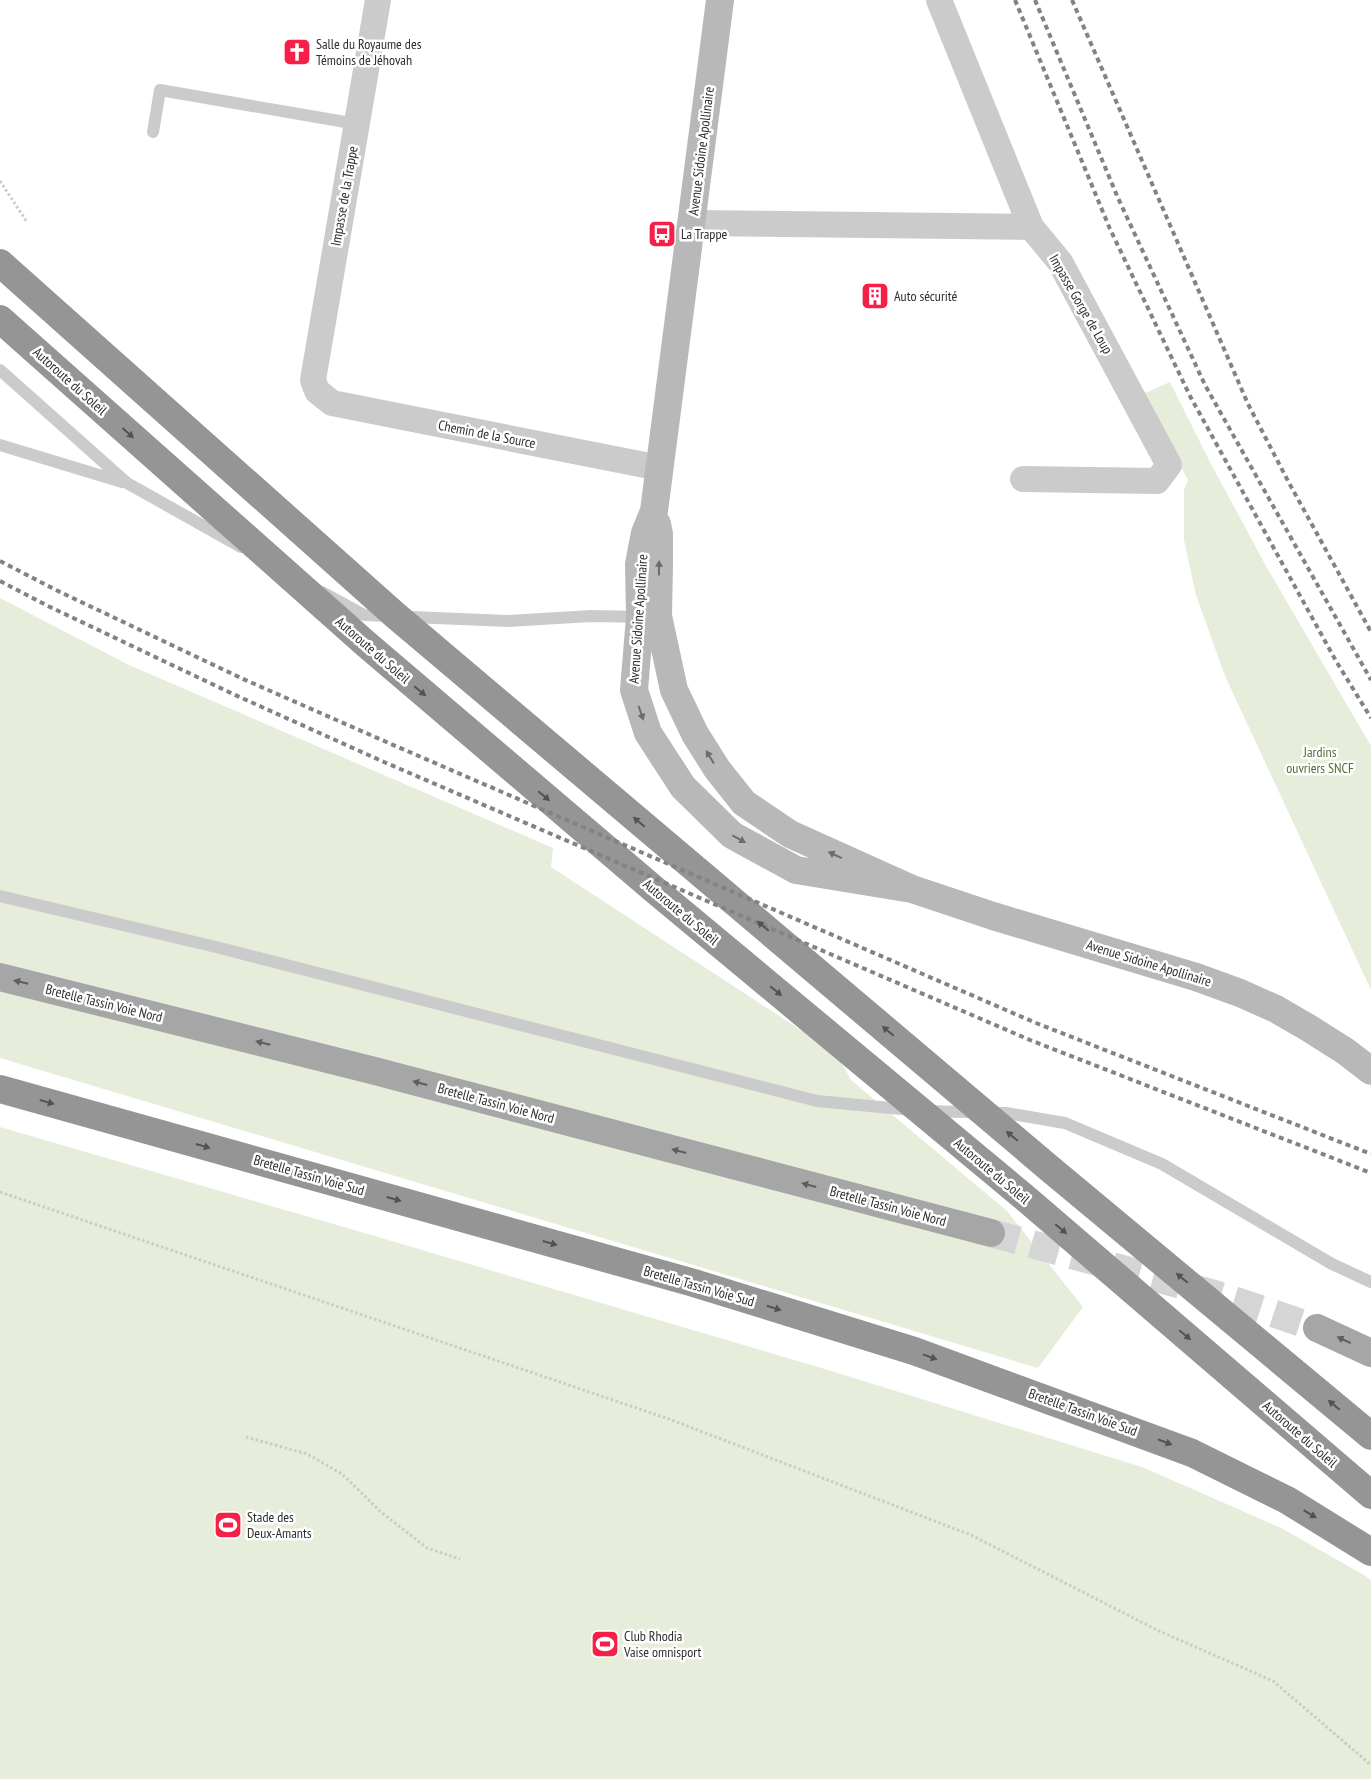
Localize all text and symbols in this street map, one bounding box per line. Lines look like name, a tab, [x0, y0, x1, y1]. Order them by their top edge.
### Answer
place label: Salle du Royaume des Témoins de Jéhovah	[316, 35, 422, 69]
church icon: Salle du Royaume des Témoins de Jéhovah	[282, 37, 312, 67]
street label: Avenue Sidoine Apollinaire	[684, 85, 718, 217]
street label: Impasse de la Trappe	[326, 144, 362, 247]
bus stop icon: La Trappe	[647, 219, 677, 249]
place label: La Trappe	[681, 225, 728, 243]
street label: Impasse Gorge de Loup	[1045, 251, 1117, 357]
building icon: Auto sécurité	[860, 281, 890, 311]
place label: Auto sécurité	[894, 287, 958, 305]
street label: Autoroute du Soleil	[29, 343, 111, 419]
street label: Chemin de la Source	[437, 416, 537, 452]
one-way arrow	[121, 427, 133, 439]
street label: Avenue Sidoine Apollinaire	[624, 553, 652, 684]
one-way arrow	[655, 559, 663, 575]
street label: Autoroute du Soleil	[332, 613, 415, 688]
one-way arrow	[414, 685, 426, 697]
one-way arrow	[637, 706, 645, 721]
park label: Jardins ouvriers SNCF	[1286, 743, 1354, 777]
one-way arrow	[705, 751, 714, 764]
one-way arrow	[538, 790, 550, 802]
one-way arrow	[633, 816, 646, 827]
one-way arrow	[732, 835, 747, 843]
one-way arrow	[828, 851, 842, 859]
street label: Autoroute du Soleil	[639, 875, 723, 949]
one-way arrow	[757, 921, 770, 932]
street label: Avenue Sidoine Apollinaire	[1084, 935, 1214, 991]
one-way arrow	[13, 978, 28, 986]
street label: Bretelle Tassin Voie Nord	[44, 980, 164, 1026]
one-way arrow	[769, 985, 782, 996]
one-way arrow	[881, 1026, 894, 1037]
one-way arrow	[256, 1039, 271, 1047]
one-way arrow	[413, 1079, 428, 1087]
street label: Bretelle Tassin Voie Nord	[436, 1079, 556, 1127]
one-way arrow	[40, 1098, 55, 1106]
one-way arrow	[1005, 1131, 1018, 1142]
street label: Autoroute du Soleil	[950, 1134, 1034, 1208]
one-way arrow	[196, 1142, 211, 1150]
one-way arrow	[672, 1147, 687, 1155]
street label: Bretelle Tassin Voie Sud	[252, 1151, 366, 1199]
one-way arrow	[801, 1181, 816, 1189]
street label: Bretelle Tassin Voie Nord	[828, 1182, 948, 1230]
one-way arrow	[386, 1195, 401, 1203]
one-way arrow	[1055, 1223, 1067, 1235]
one-way arrow	[542, 1239, 558, 1247]
street label: Bretelle Tassin Voie Sud	[642, 1262, 756, 1310]
one-way arrow	[1176, 1273, 1189, 1284]
one-way arrow	[767, 1305, 782, 1313]
one-way arrow	[1178, 1329, 1191, 1340]
one-way arrow	[1337, 1336, 1351, 1344]
one-way arrow	[922, 1354, 937, 1361]
street label: Bretelle Tassin Voie Sud	[1026, 1384, 1140, 1440]
street label: Autoroute du Soleil	[1259, 1397, 1342, 1472]
one-way arrow	[1328, 1399, 1340, 1411]
one-way arrow	[1157, 1439, 1172, 1446]
place label: Stade des Deux-Amants	[247, 1508, 312, 1542]
sports icon: Stade des Deux-Amants	[213, 1510, 243, 1540]
one-way arrow	[1303, 1510, 1316, 1519]
place label: Club Rhodia Vaise omnisport	[623, 1627, 701, 1661]
sports icon: Club Rhodia Vaise omnisport	[590, 1629, 620, 1659]

